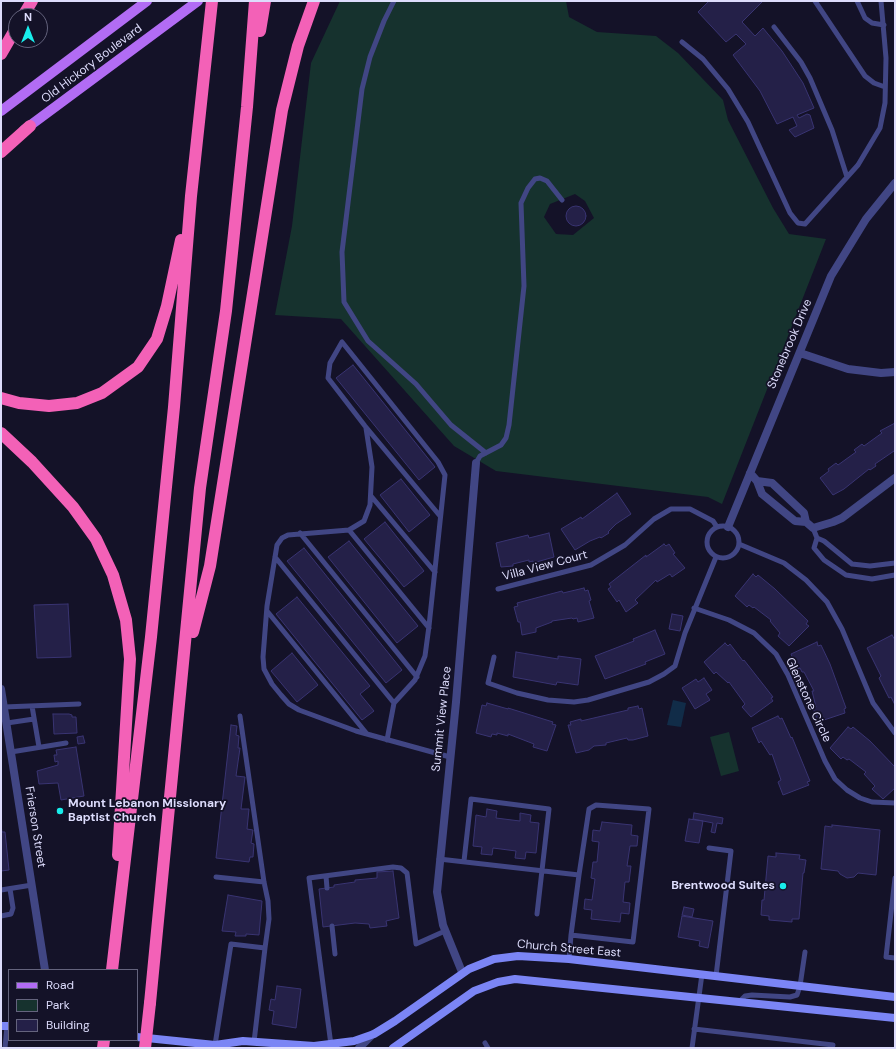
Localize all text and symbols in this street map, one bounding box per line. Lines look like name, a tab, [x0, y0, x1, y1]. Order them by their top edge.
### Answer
north arrow	[8, 8, 48, 48]
text: N	[24, 10, 32, 24]
street label: Old Hickory Boulevard	[39, 21, 145, 107]
street label: Stonebrook Drive	[765, 297, 815, 391]
street label: Villa View Court	[501, 548, 589, 584]
street label: Glenstone Circle	[782, 655, 834, 745]
street label: Summit View Place	[429, 666, 455, 772]
street label: Frierson Street	[21, 785, 49, 869]
place label: Mount Lebanon Missionary Baptist Church	[68, 797, 226, 825]
marker: Mount Lebanon Missionary Baptist Church	[55, 806, 65, 816]
place label: Brentwood Suites	[671, 879, 775, 893]
marker: Brentwood Suites	[778, 881, 788, 891]
street label: Church Street East	[516, 937, 622, 961]
legend	[8, 969, 138, 1041]
text: Road	[46, 977, 74, 993]
text: Park	[46, 997, 70, 1013]
text: Building	[46, 1017, 90, 1033]

